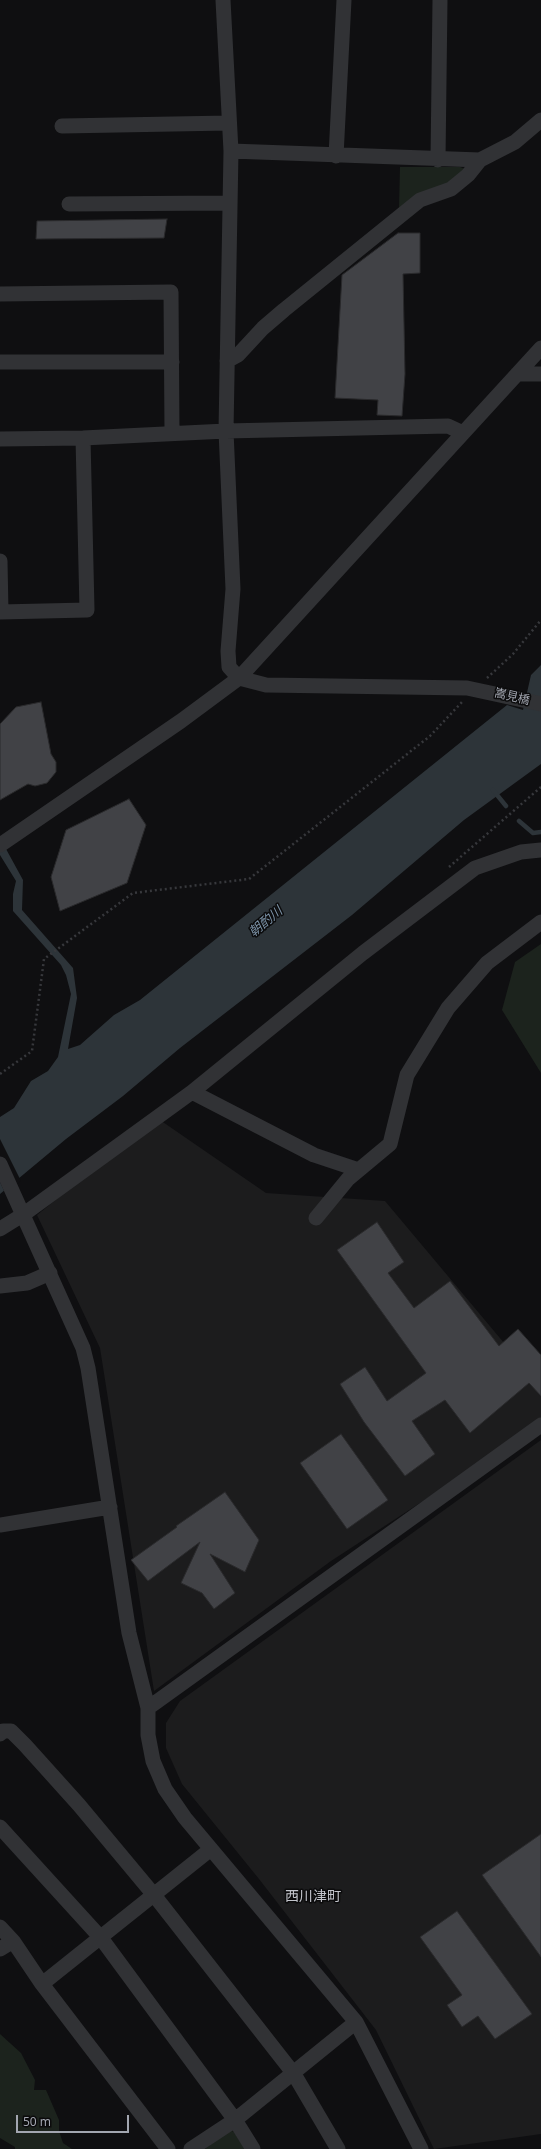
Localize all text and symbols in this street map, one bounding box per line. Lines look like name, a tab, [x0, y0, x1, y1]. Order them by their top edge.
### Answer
street label: 嵩見橋	[493, 686, 531, 708]
water label: 朝酌川	[246, 903, 286, 941]
district label: 西川津町	[285, 1889, 341, 1905]
scale bar	[18, 2107, 131, 2133]
text: 50 m	[23, 2113, 51, 2130]

